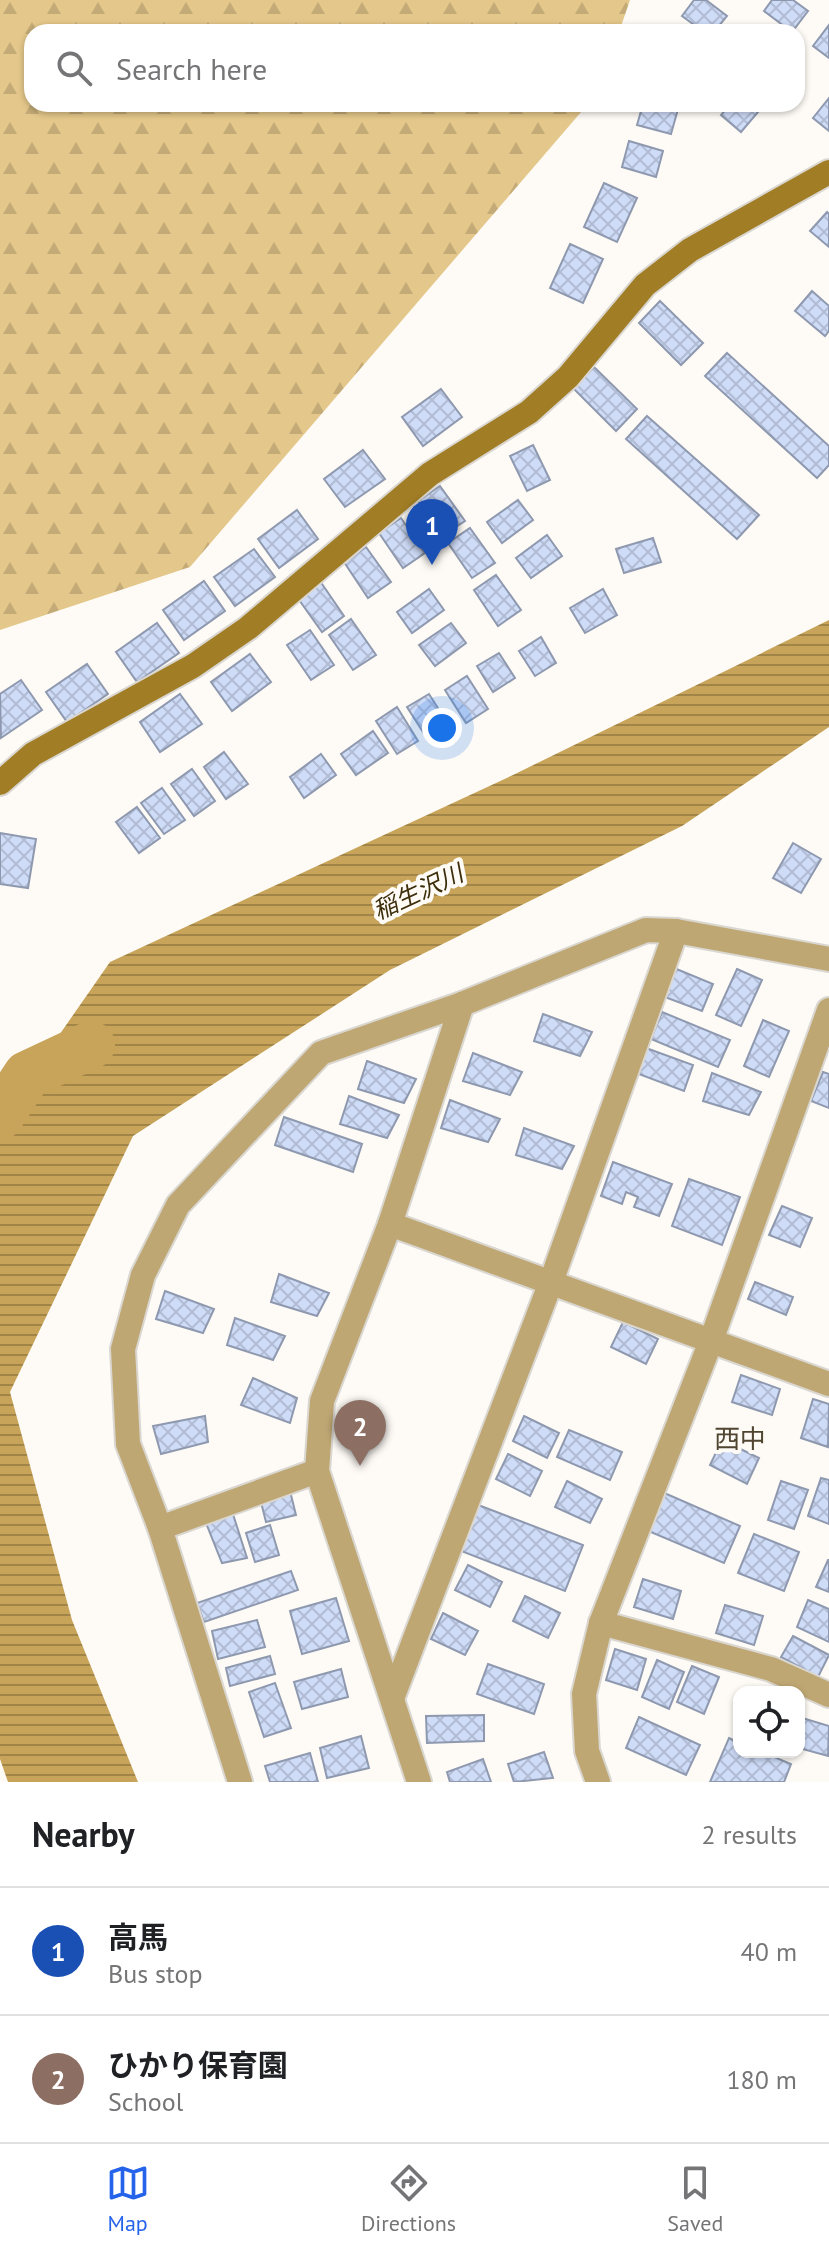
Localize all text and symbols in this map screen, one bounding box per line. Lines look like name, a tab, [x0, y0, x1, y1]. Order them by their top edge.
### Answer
search box	[24, 24, 805, 112]
icon: search	[52, 46, 96, 90]
text: Search here	[116, 49, 267, 88]
pin: 1	[406, 499, 458, 565]
your location	[422, 708, 462, 748]
water label: 稲生沢川	[368, 856, 471, 926]
pin: 2	[334, 1400, 386, 1466]
district label: 西中	[714, 1422, 766, 1455]
map controls	[733, 1686, 805, 1758]
button: locate	[733, 1686, 805, 1758]
text: Nearby	[32, 1812, 134, 1856]
text: 2 results	[702, 1818, 797, 1851]
text: 高馬	[108, 1917, 168, 1956]
text: 1	[51, 1935, 65, 1968]
text: 40 m	[741, 1935, 797, 1968]
text: Bus stop	[108, 1957, 203, 1990]
text: ひかり保育園	[108, 2045, 288, 2084]
text: 2	[51, 2063, 65, 2096]
text: 180 m	[726, 2063, 797, 2096]
text: School	[108, 2085, 183, 2118]
tab: Map	[106, 2161, 150, 2237]
tab: Directions	[361, 2161, 456, 2237]
tab: Saved	[667, 2161, 723, 2237]

